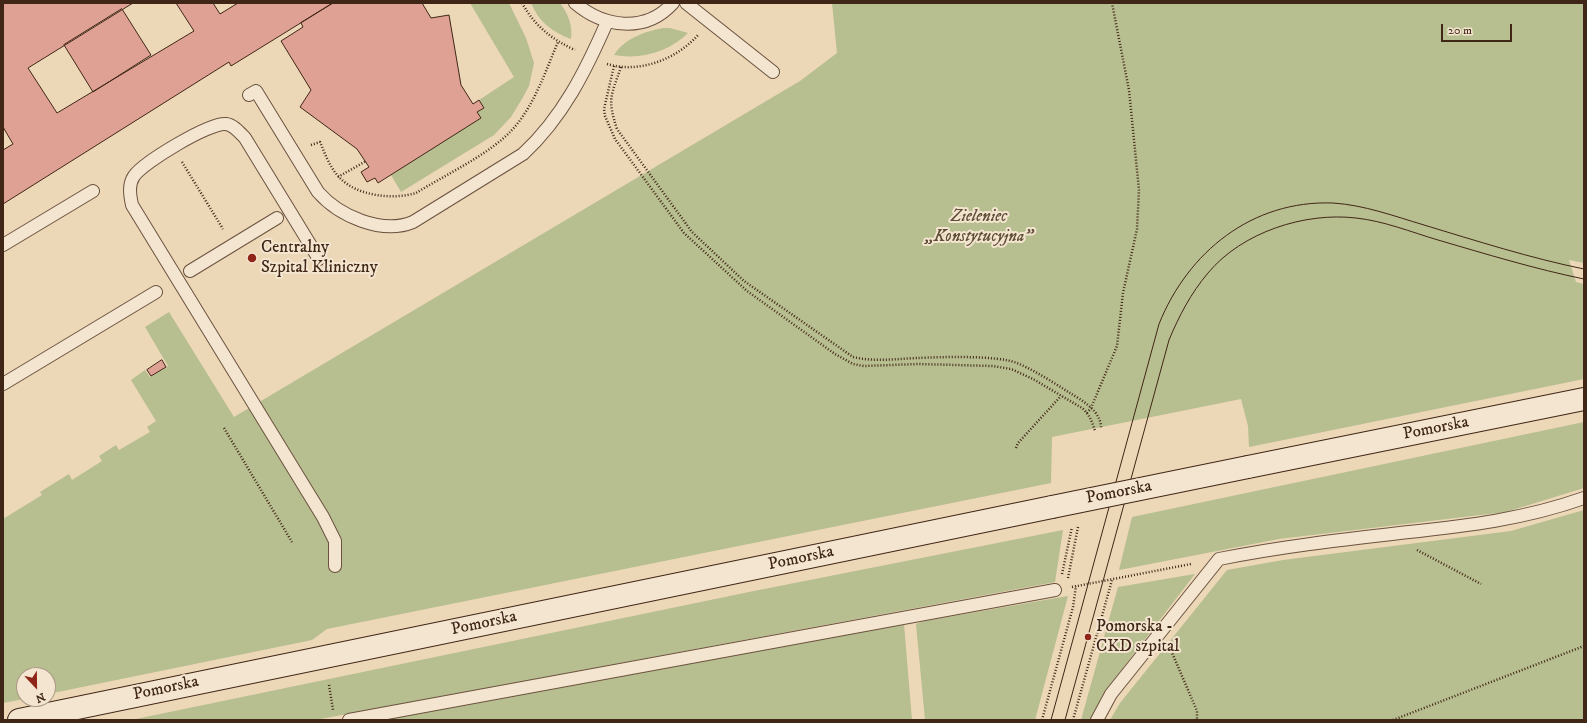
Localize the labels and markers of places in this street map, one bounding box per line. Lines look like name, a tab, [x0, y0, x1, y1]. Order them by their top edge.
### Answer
place label: Centralny Szpital Kliniczny	[261, 238, 378, 278]
marker: Centralny Szpital Kliniczny	[246, 252, 258, 264]
place label: Pomorska - CKD szpital	[1096, 617, 1179, 657]
marker: Pomorska - CKD szpital	[1083, 632, 1093, 642]

